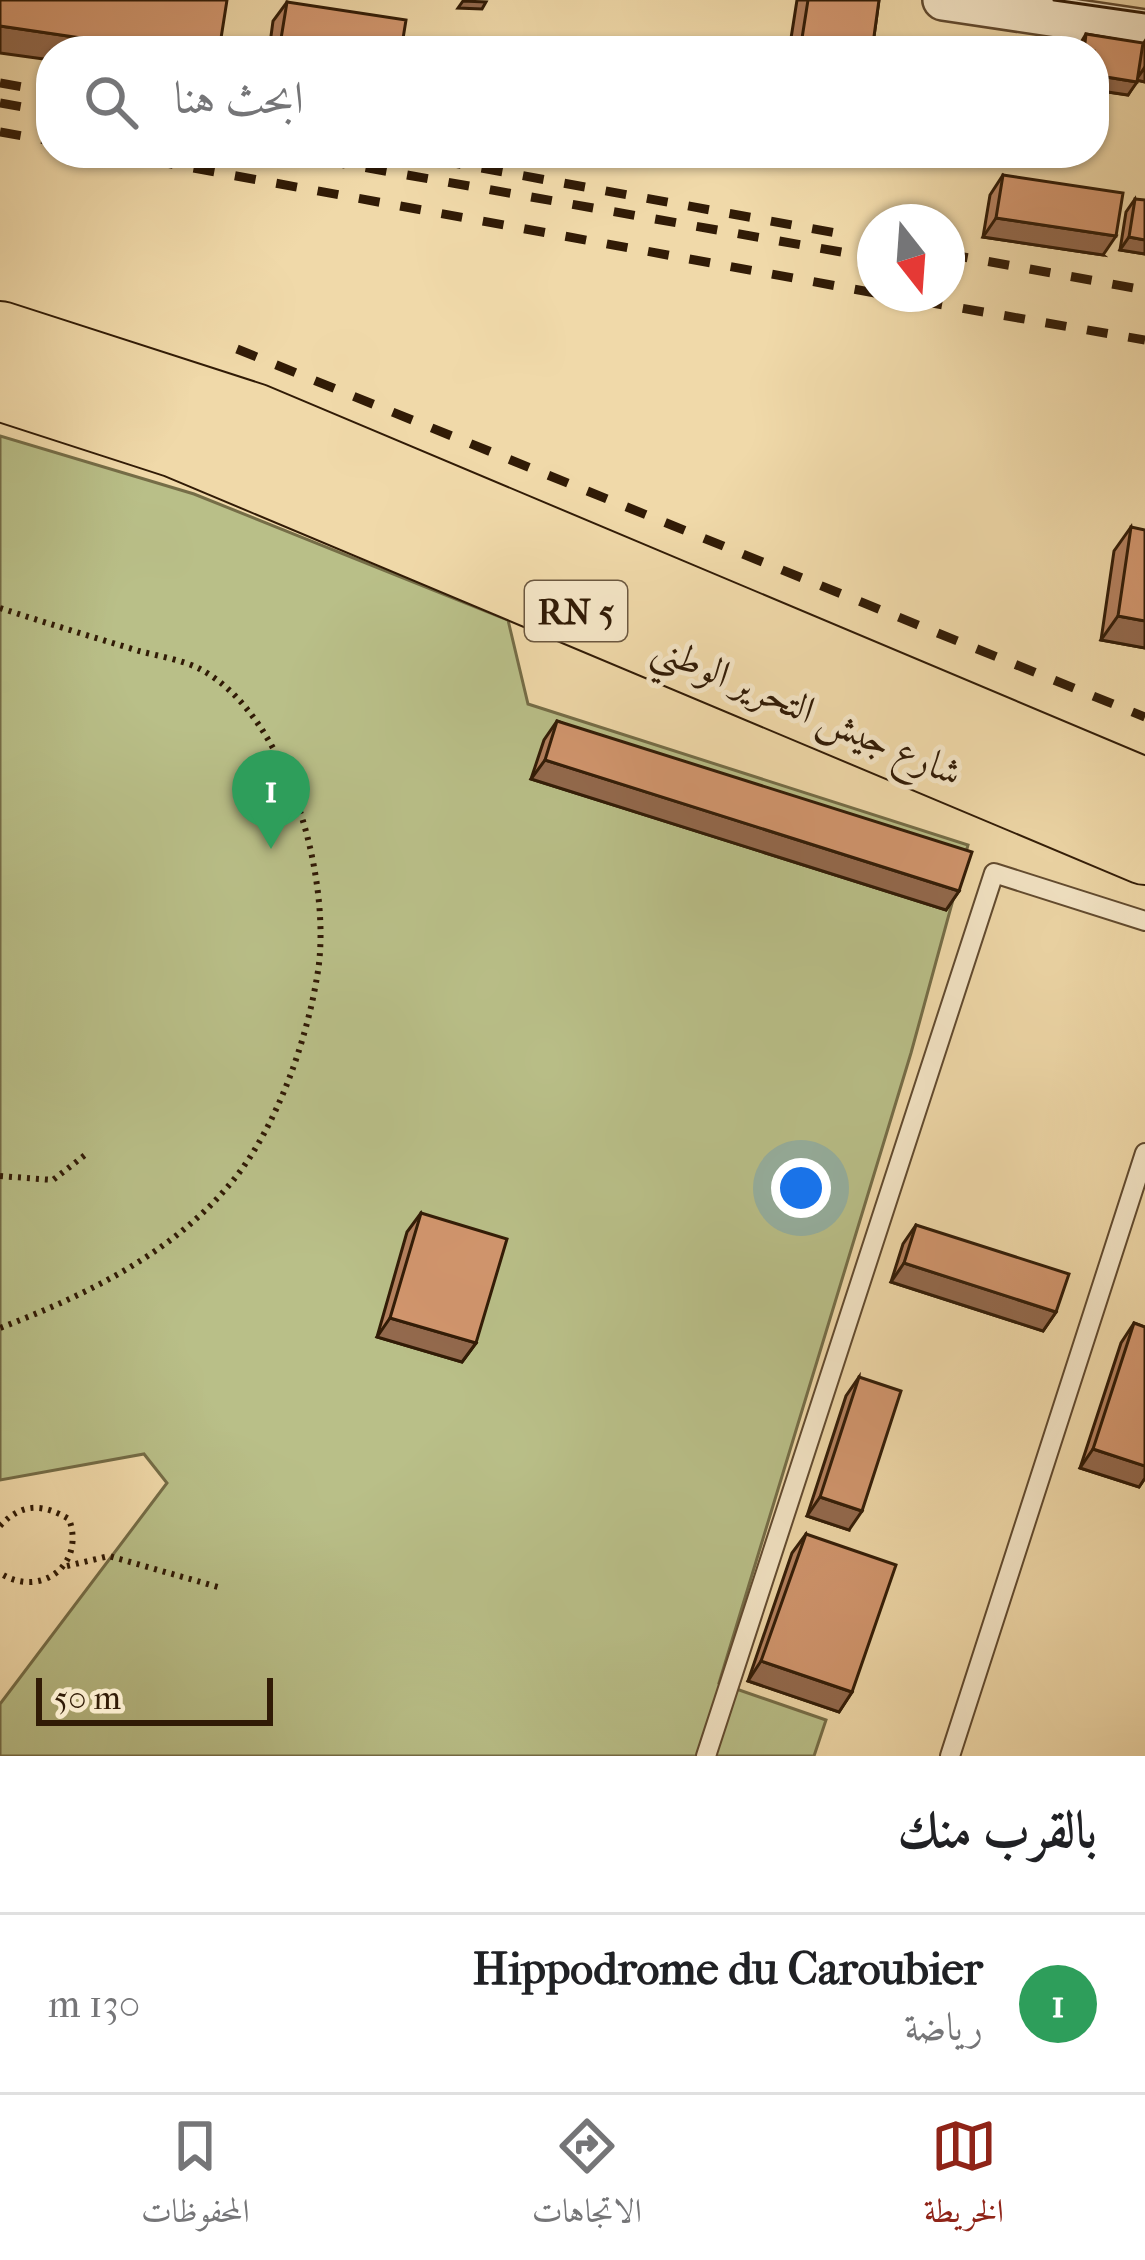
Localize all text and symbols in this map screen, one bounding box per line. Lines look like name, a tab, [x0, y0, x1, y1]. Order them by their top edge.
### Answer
search box	[36, 36, 1109, 168]
icon: search	[78, 69, 144, 135]
text: ابحث هنا	[174, 72, 304, 125]
north arrow	[857, 204, 965, 312]
road number: RN 5	[525, 581, 627, 641]
street label: شارع جيش التحرير الوطني	[641, 624, 969, 808]
pin: 1	[232, 750, 310, 849]
your location	[771, 1158, 831, 1218]
scale bar	[36, 1672, 273, 1725]
text: 50 m	[54, 1679, 121, 1718]
text: بالقرب منك	[898, 1800, 1097, 1860]
text: Hippodrome du Caroubier	[473, 1943, 983, 1996]
text: 130 m	[48, 1981, 140, 2027]
text: 1	[1051, 1981, 1065, 2027]
text: رياضة	[904, 2004, 983, 2050]
tab: المحفوظات	[141, 2113, 250, 2243]
tab: الاتجاهات	[532, 2113, 642, 2243]
tab: الخريطة	[924, 2113, 1004, 2243]

